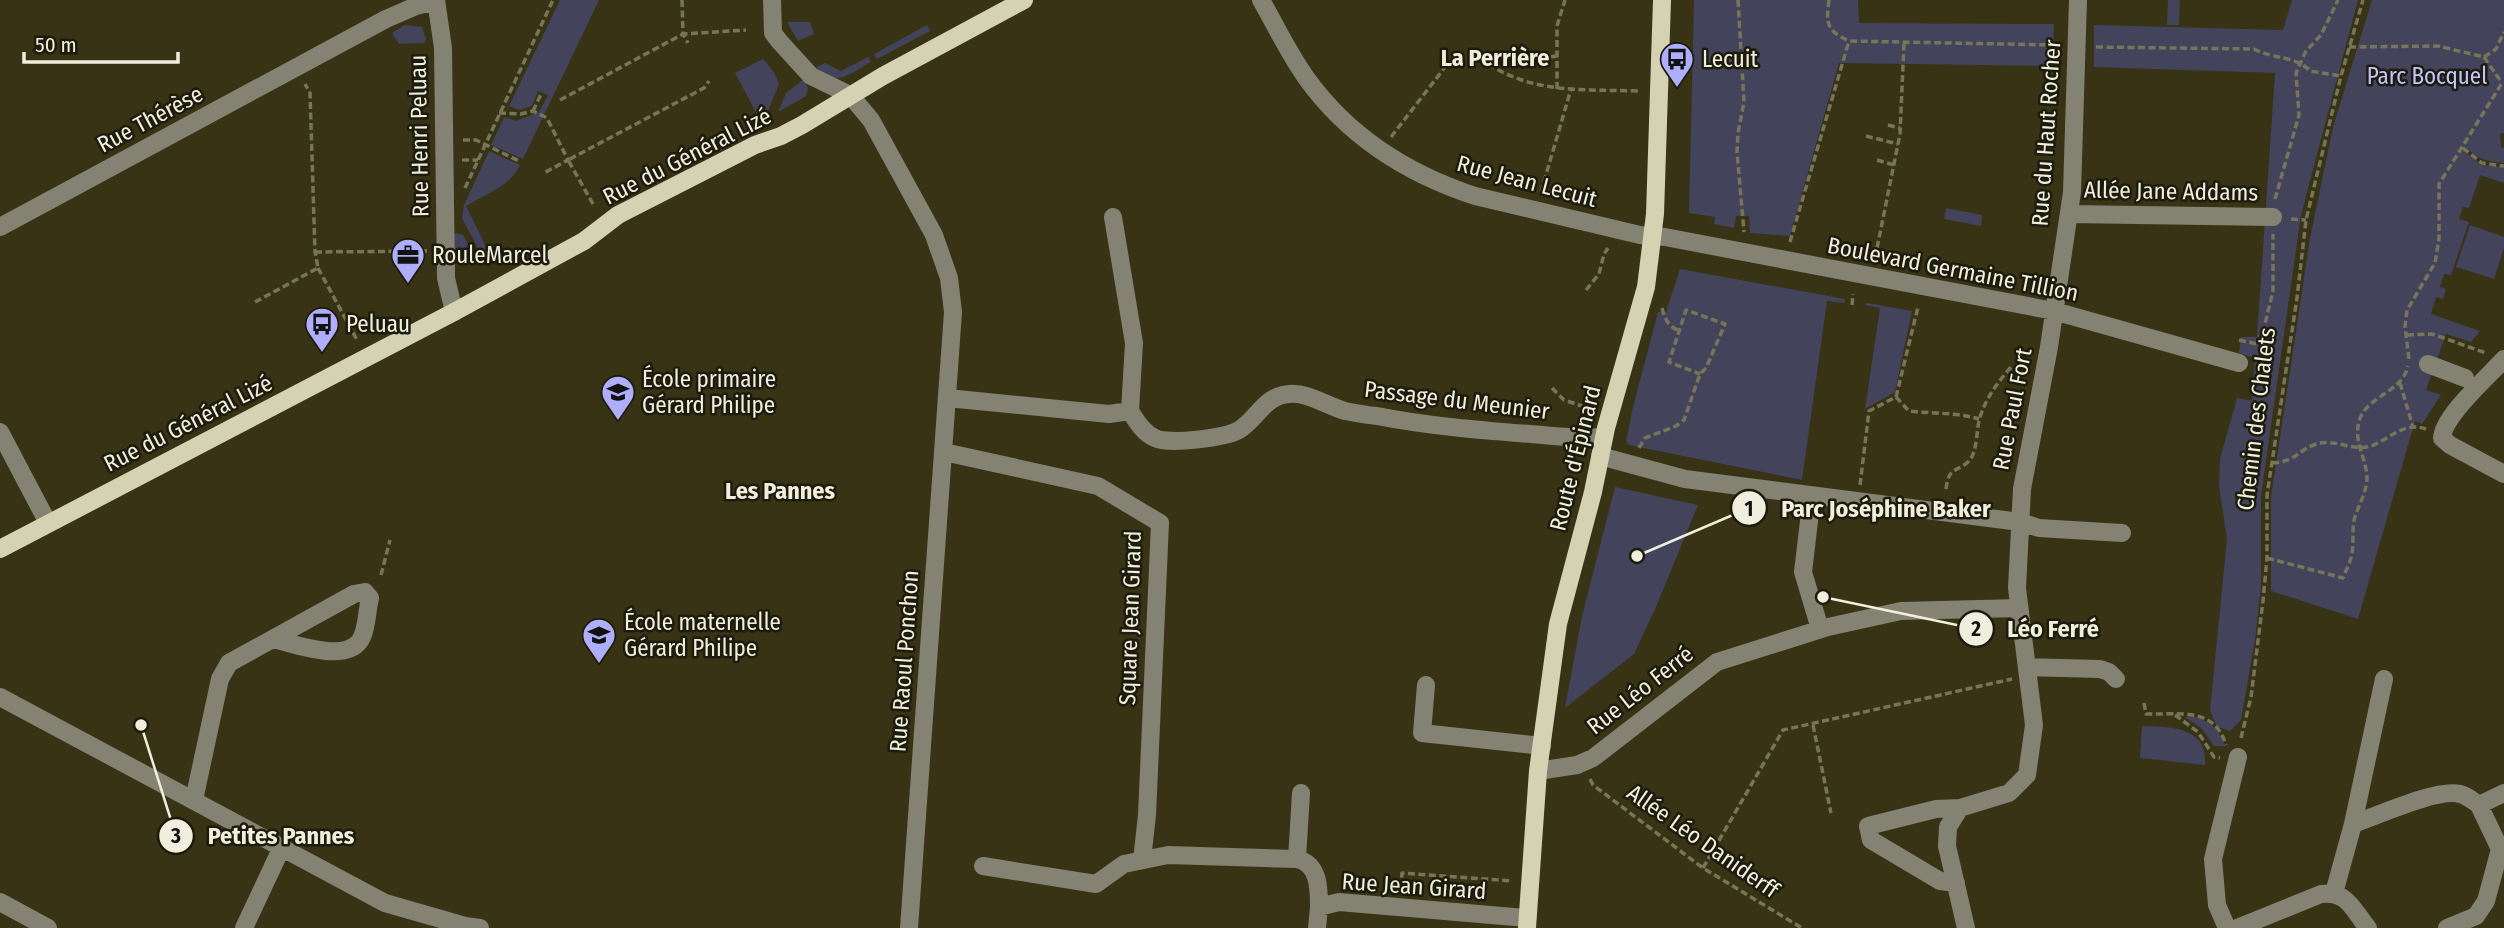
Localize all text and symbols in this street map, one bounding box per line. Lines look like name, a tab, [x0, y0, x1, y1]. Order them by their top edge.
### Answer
scale bar	[24, 21, 178, 65]
text: 50 m	[35, 32, 77, 58]
street label: Rue du Haut Rocher	[2026, 39, 2066, 227]
bus stop icon: Lecuit	[1658, 40, 1696, 89]
district label: La Perrière	[1441, 44, 1549, 72]
place label: Lecuit	[1702, 45, 1759, 73]
street label: Rue Henri Peluau	[404, 55, 434, 217]
park label: Parc Bocquel	[2367, 62, 2487, 90]
street label: Rue Thérèse	[92, 80, 208, 158]
street label: Rue du Général Lizé	[598, 101, 776, 211]
street label: Rue Jean Lecuit	[1454, 149, 1600, 213]
street label: Allée Jane Addams	[2084, 175, 2259, 207]
street label: Boulevard Germaine Tillion	[1825, 231, 2081, 307]
office icon: RouleMarcel	[389, 236, 427, 285]
place label: RouleMarcel	[432, 241, 547, 269]
bus stop icon: Peluau	[303, 305, 341, 354]
place label: Peluau	[346, 310, 410, 338]
street label: Chemin des Chalets	[2231, 326, 2281, 512]
street label: Rue Paul Fort	[1986, 345, 2038, 472]
place label: École primaire Gérard Philipe	[642, 364, 776, 419]
street label: Rue du Général Lizé	[99, 368, 277, 478]
school or university icon: École primaire Gérard Philipe	[599, 373, 637, 422]
street label: Passage du Meunier	[1363, 375, 1551, 425]
street label: Route d'Épinard	[1542, 382, 1607, 534]
district label: Les Pannes	[725, 477, 836, 505]
callout: Parc Joséphine Baker	[1732, 486, 2004, 531]
text: Parc Joséphine Baker	[1781, 495, 1991, 523]
text: 1	[1745, 496, 1753, 522]
street label: Square Jean Girard	[1113, 530, 1147, 706]
street label: Rue Raoul Ponchon	[884, 569, 924, 753]
callout: Léo Ferré	[1958, 606, 2113, 651]
place label: École maternelle Gérard Philipe	[624, 607, 781, 662]
text: Léo Ferré	[2007, 615, 2099, 643]
school or university icon: École maternelle Gérard Philipe	[580, 616, 618, 665]
text: 2	[1970, 616, 1981, 642]
street label: Rue Léo Ferré	[1581, 640, 1699, 740]
street label: Allée Léo Daniderff	[1622, 778, 1786, 905]
callout: Petites Pannes	[159, 813, 368, 858]
text: Petites Pannes	[208, 822, 355, 850]
text: 3	[170, 823, 181, 849]
street label: Rue Jean Girard	[1341, 867, 1487, 905]

